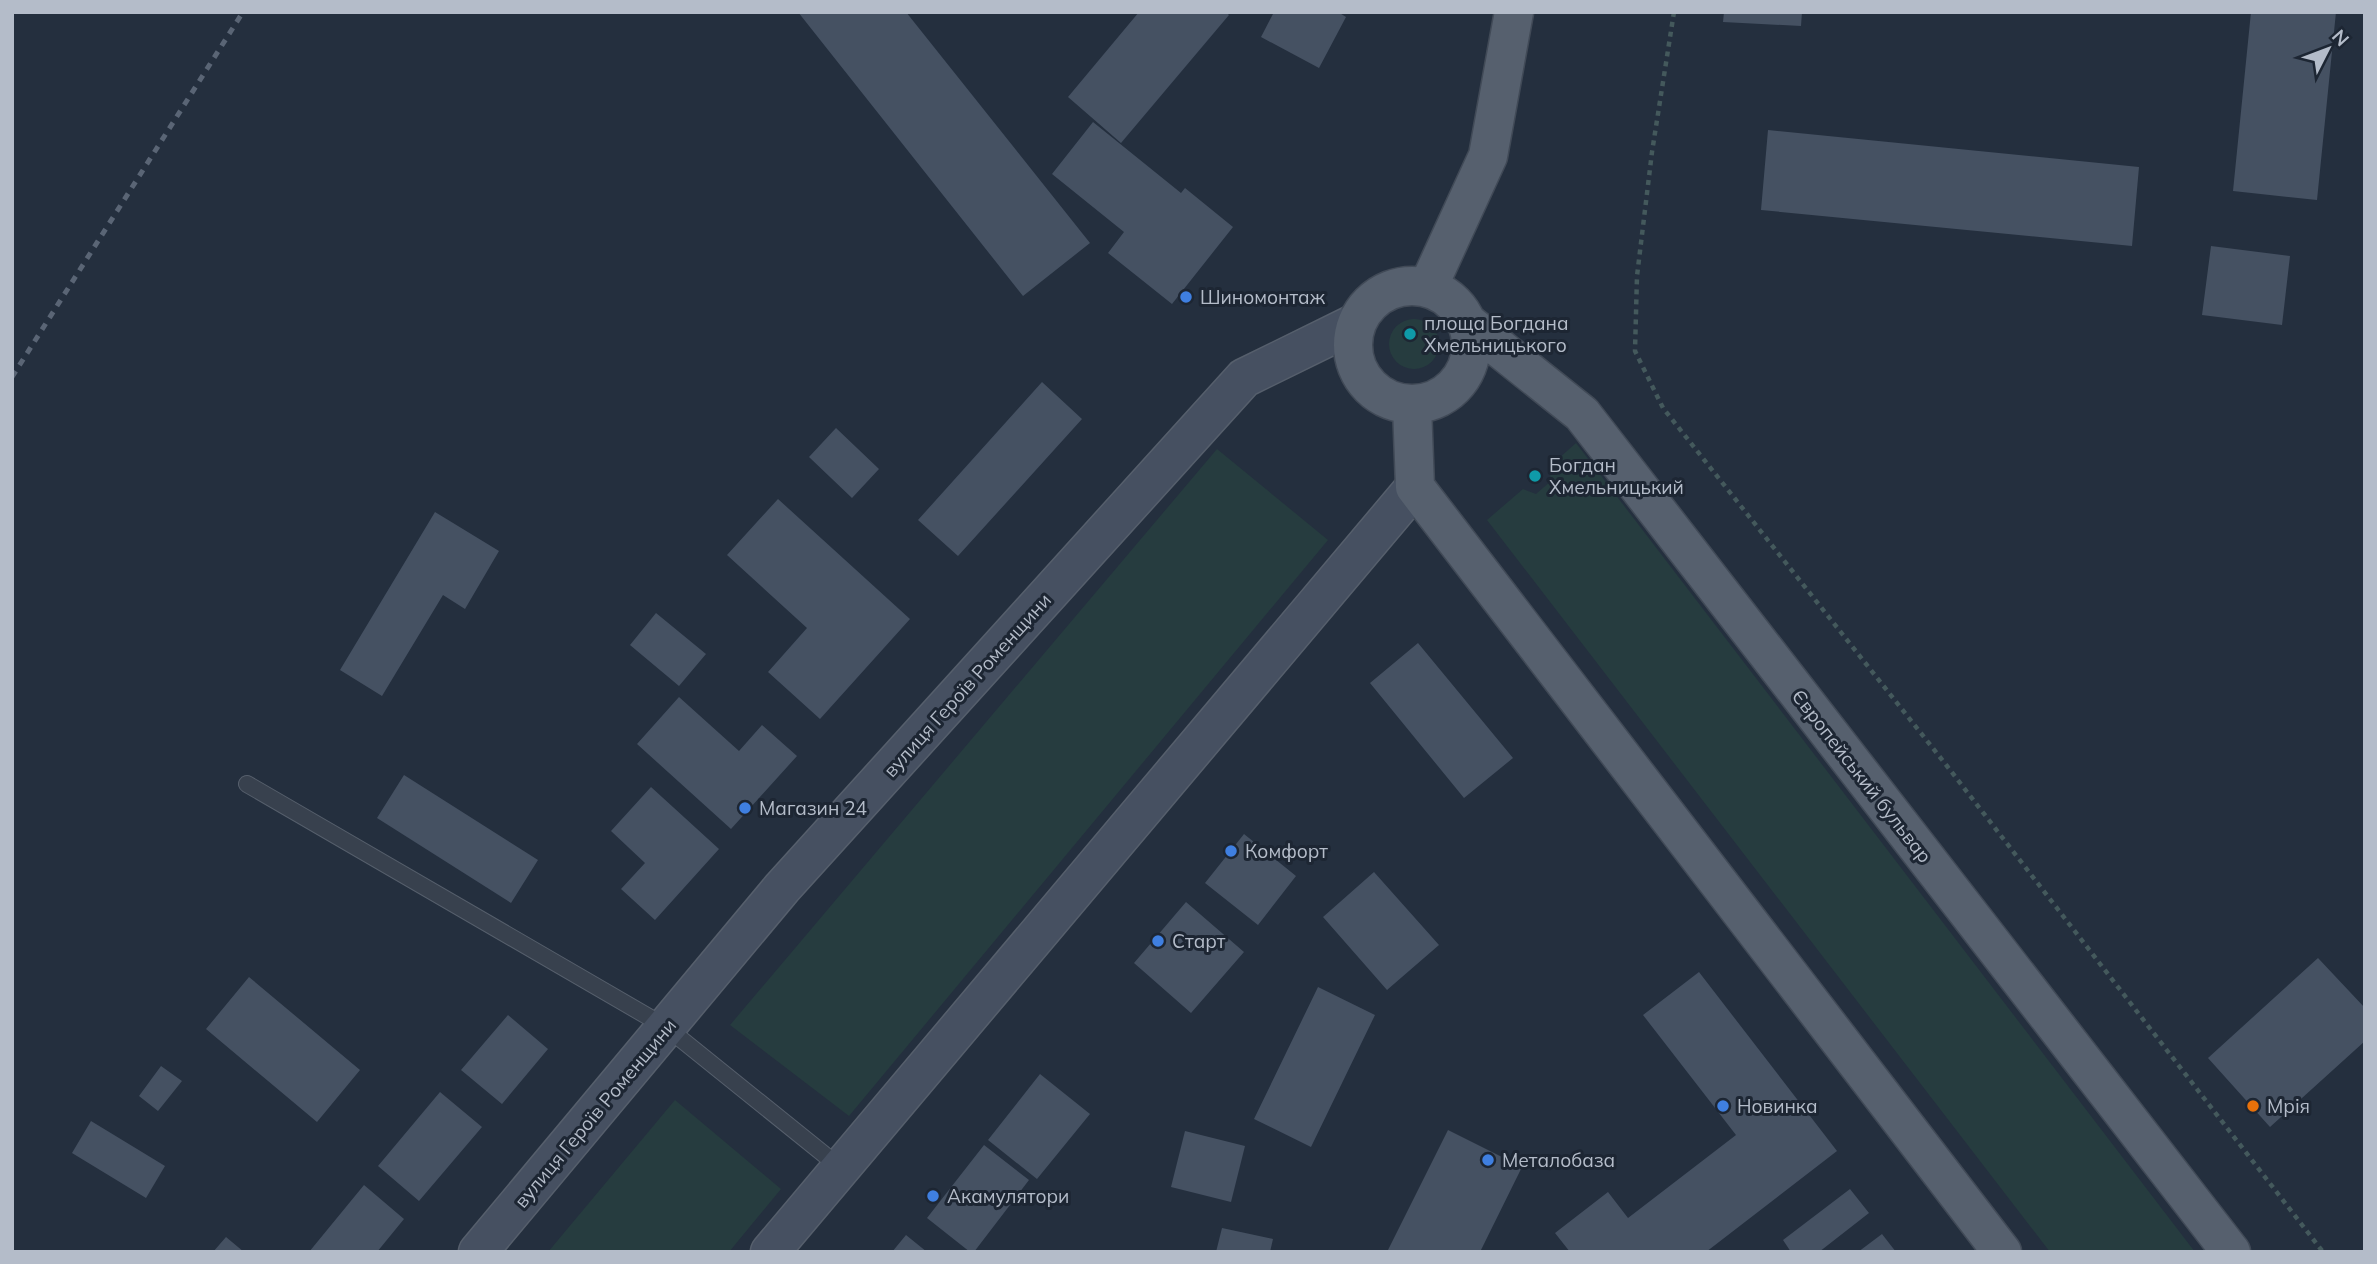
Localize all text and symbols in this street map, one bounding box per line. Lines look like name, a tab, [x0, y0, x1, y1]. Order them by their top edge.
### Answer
north arrow	[2293, 14, 2363, 84]
text: N	[2327, 24, 2354, 51]
place label: Шиномонтаж	[1200, 285, 1326, 309]
marker: Шиномонтаж	[1178, 289, 1194, 305]
place label: площа Богдана Хмельницького	[1424, 311, 1569, 357]
marker: площа Богдана Хмельницького	[1402, 326, 1418, 342]
place label: Богдан Хмельницький	[1549, 453, 1684, 499]
marker: Богдан Хмельницький	[1527, 468, 1543, 484]
street label: вулиця Героїв Роменщини	[878, 588, 1056, 782]
street label: Європейський бульвар	[1787, 685, 1937, 867]
place label: Магазин 24	[759, 796, 867, 820]
marker: Магазин 24	[737, 800, 753, 816]
place label: Комфорт	[1245, 839, 1328, 863]
marker: Комфорт	[1223, 843, 1239, 859]
place label: Старт	[1172, 929, 1226, 953]
marker: Старт	[1150, 933, 1166, 949]
street label: вулиця Героїв Роменщини	[509, 1014, 681, 1212]
place label: Новинка	[1737, 1094, 1818, 1118]
place label: Мрія	[2267, 1094, 2310, 1118]
marker: Новинка	[1715, 1098, 1731, 1114]
marker: Мрія	[2245, 1098, 2261, 1114]
place label: Металобаза	[1502, 1148, 1615, 1172]
marker: Металобаза	[1480, 1152, 1496, 1168]
place label: Акамулятори	[947, 1184, 1069, 1208]
marker: Акамулятори	[925, 1188, 941, 1204]

